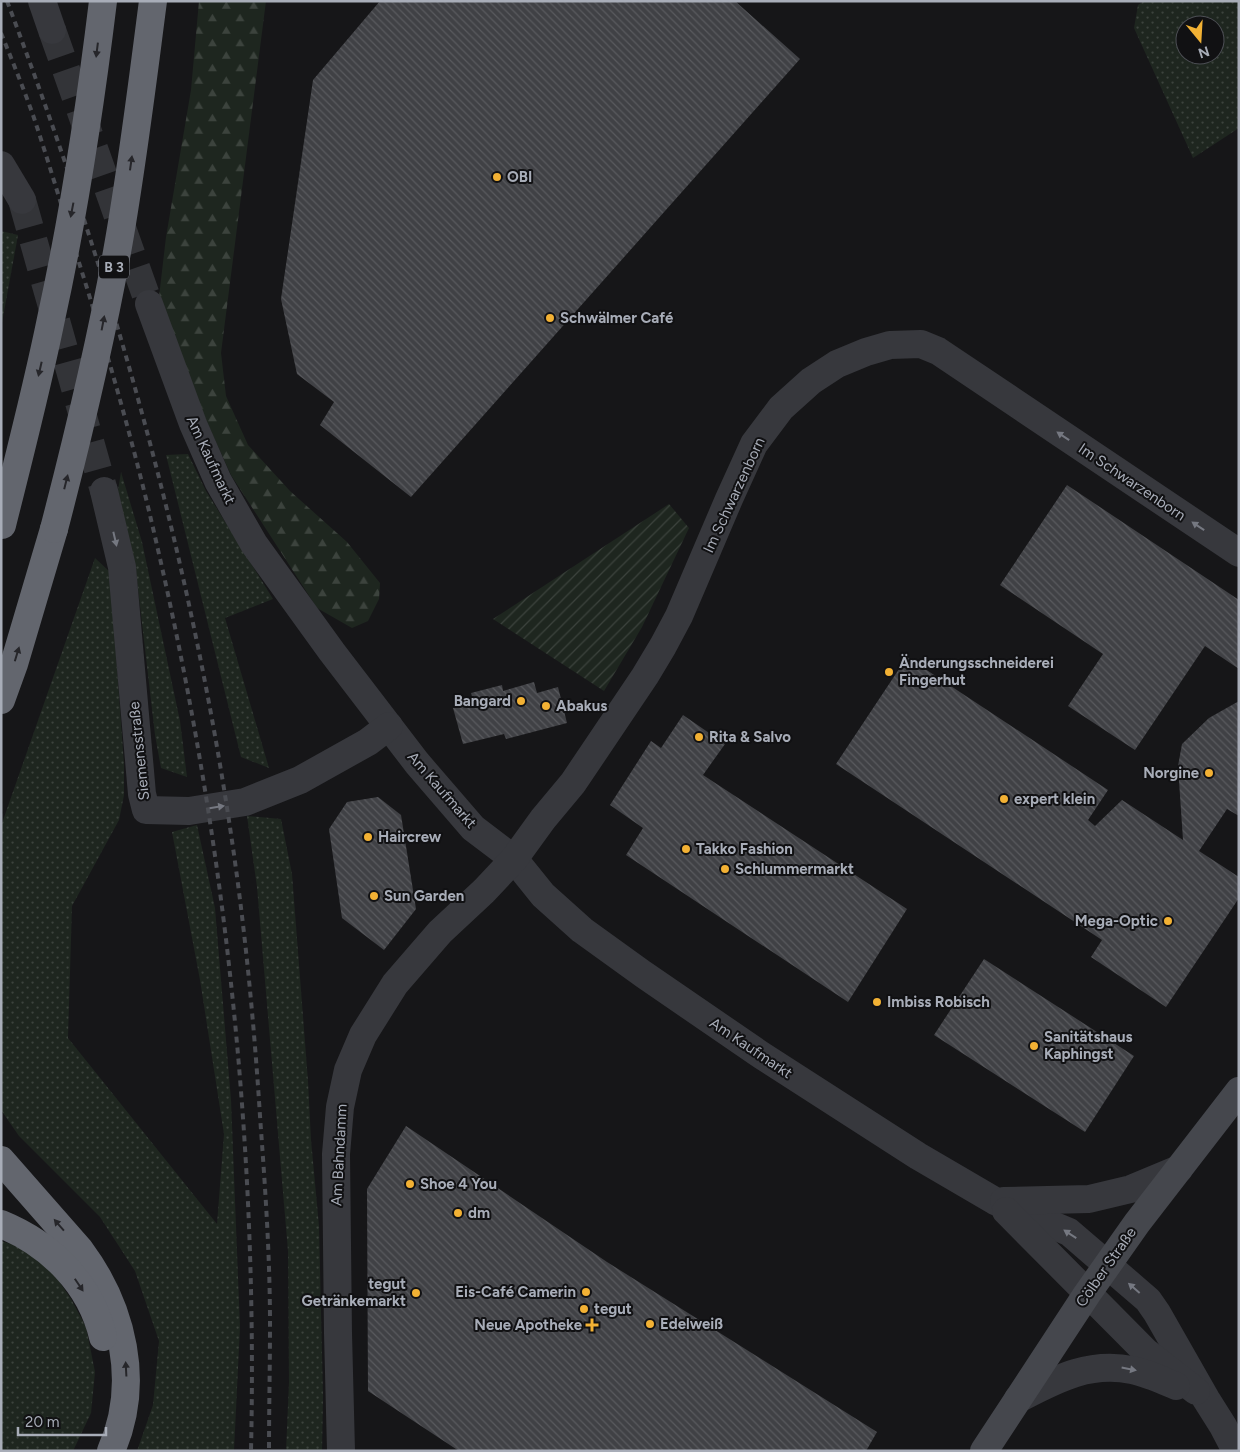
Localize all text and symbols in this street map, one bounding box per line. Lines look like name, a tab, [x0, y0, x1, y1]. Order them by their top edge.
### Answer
north arrow	[1175, 15, 1225, 65]
one-way arrow	[93, 42, 101, 58]
text: N	[1196, 42, 1212, 62]
one-way arrow	[128, 155, 136, 171]
place label: OBI	[507, 168, 532, 186]
marker: OBI	[491, 171, 503, 183]
one-way arrow	[68, 203, 76, 219]
road number: B 3	[99, 256, 129, 278]
place label: Schwälmer Café	[560, 309, 674, 327]
marker: Schwälmer Café	[544, 312, 556, 324]
one-way arrow	[99, 316, 107, 331]
one-way arrow	[36, 362, 44, 377]
street label: Am Kaufmarkt	[183, 413, 240, 507]
one-way arrow	[1057, 431, 1070, 441]
street label: Im Schwarzenborn	[699, 434, 769, 556]
street label: Im Schwarzenborn	[1075, 440, 1189, 524]
one-way arrow	[62, 474, 70, 489]
one-way arrow	[1192, 521, 1205, 531]
one-way arrow	[111, 531, 119, 546]
one-way arrow	[13, 646, 21, 661]
place label: Änderungsschneiderei Fingerhut	[899, 653, 1054, 689]
marker: Änderungsschneiderei Fingerhut	[883, 666, 895, 678]
place label: Bangard	[454, 692, 511, 710]
marker: Bangard	[515, 695, 527, 707]
place label: Abakus	[556, 697, 607, 715]
marker: Abakus	[540, 700, 552, 712]
street label: Siemensstraße	[125, 701, 153, 801]
place label: Rita & Salvo	[709, 728, 791, 746]
marker: Rita & Salvo	[693, 731, 705, 743]
street label: Am Kaufmarkt	[404, 748, 480, 832]
place label: Norgine	[1143, 764, 1200, 782]
marker: Norgine	[1203, 767, 1215, 779]
place label: expert klein	[1014, 790, 1095, 808]
marker: expert klein	[998, 793, 1010, 805]
one-way arrow	[209, 802, 225, 810]
place label: Haircrew	[378, 828, 442, 846]
marker: Haircrew	[362, 831, 374, 843]
place label: Takko Fashion	[696, 840, 793, 858]
marker: Takko Fashion	[680, 843, 692, 855]
place label: Schlummermarkt	[735, 860, 854, 878]
marker: Schlummermarkt	[719, 863, 731, 875]
place label: Sun Garden	[384, 887, 464, 905]
marker: Sun Garden	[368, 890, 380, 902]
place label: Mega-Optic	[1075, 912, 1158, 930]
marker: Mega-Optic	[1162, 915, 1174, 927]
place label: Imbiss Robisch	[887, 993, 990, 1011]
marker: Imbiss Robisch	[871, 996, 883, 1008]
street label: Am Kaufmarkt	[706, 1014, 796, 1082]
place label: Sanitätshaus Kaphingst	[1044, 1028, 1133, 1063]
marker: Sanitätshaus Kaphingst	[1028, 1040, 1040, 1052]
street label: Am Bahndamm	[327, 1104, 351, 1206]
place label: Shoe 4 You	[420, 1175, 497, 1193]
marker: Shoe 4 You	[404, 1178, 416, 1190]
place label: dm	[468, 1204, 490, 1222]
marker: dm	[452, 1207, 464, 1219]
one-way arrow	[53, 1219, 64, 1232]
street label: Cölber Straße	[1072, 1224, 1140, 1310]
one-way arrow	[1063, 1229, 1076, 1239]
place label: tegut Getränkemarkt	[302, 1275, 406, 1310]
one-way arrow	[75, 1279, 84, 1292]
one-way arrow	[1128, 1282, 1140, 1294]
place label: Eis-Café Camerin	[455, 1283, 576, 1301]
marker: Eis-Café Camerin	[580, 1286, 592, 1298]
marker: tegut Getränkemarkt	[410, 1287, 422, 1299]
place label: tegut	[594, 1300, 632, 1318]
marker: tegut	[578, 1303, 590, 1315]
place label: Edelweiß	[660, 1315, 723, 1333]
place label: Neue Apotheke	[474, 1316, 583, 1334]
marker: Edelweiß	[644, 1318, 656, 1330]
marker: Neue Apotheke	[586, 1319, 598, 1331]
one-way arrow	[121, 1361, 129, 1377]
one-way arrow	[1121, 1366, 1137, 1374]
scale bar	[18, 1404, 105, 1436]
text: 20 m	[25, 1413, 59, 1431]

